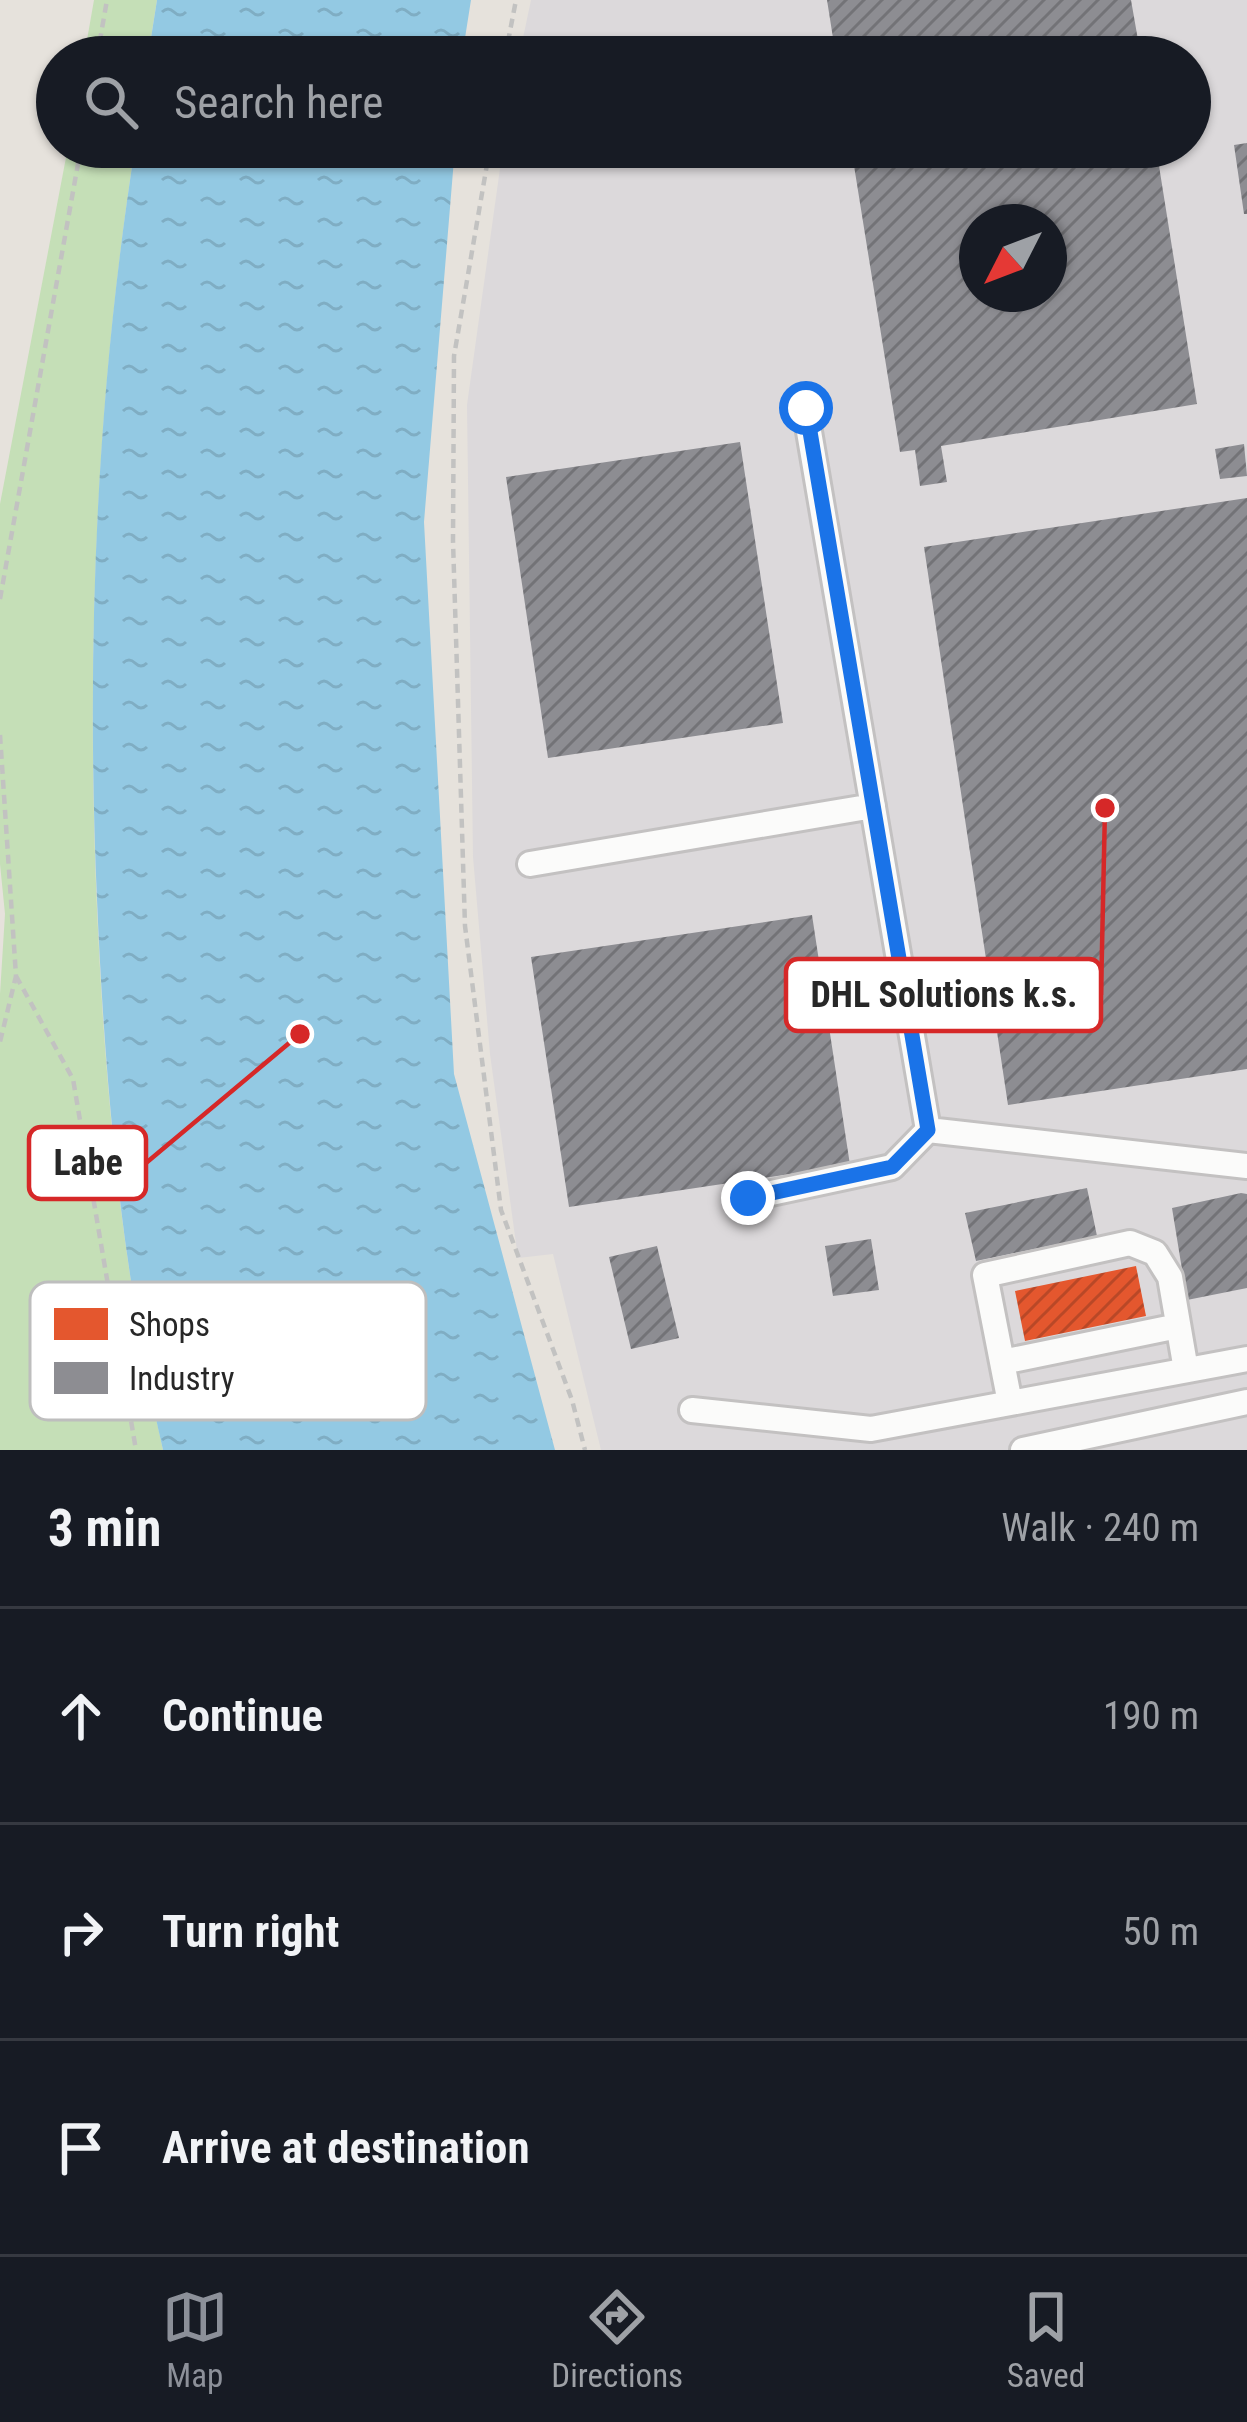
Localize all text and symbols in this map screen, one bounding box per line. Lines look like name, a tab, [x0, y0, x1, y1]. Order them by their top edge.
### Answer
search box	[36, 36, 1211, 168]
icon: search	[78, 69, 144, 135]
text: Search here	[174, 76, 383, 129]
north arrow	[959, 204, 1067, 312]
route start	[779, 381, 833, 435]
callout: DHL Solutions k.s.	[786, 959, 1101, 1031]
text: DHL Solutions k.s.	[811, 974, 1077, 1016]
callout: Labe	[29, 1127, 146, 1199]
text: Labe	[53, 1142, 123, 1184]
route end	[721, 1171, 775, 1225]
legend	[30, 1282, 426, 1420]
text: Shops	[129, 1305, 210, 1344]
text: Industry	[129, 1359, 235, 1398]
text: 3 min	[48, 1499, 161, 1558]
text: Walk · 240 m	[1001, 1505, 1199, 1551]
icon: ahead	[48, 1683, 114, 1749]
text: Continue	[162, 1689, 323, 1742]
text: 190 m	[1103, 1693, 1199, 1739]
icon: right	[48, 1899, 114, 1965]
text: Turn right	[162, 1905, 339, 1958]
text: 50 m	[1122, 1909, 1199, 1955]
icon: arrive	[48, 2115, 114, 2181]
text: Arrive at destination	[162, 2121, 530, 2174]
tab: Map	[162, 2284, 228, 2395]
tab: Directions	[551, 2284, 683, 2395]
tab: Saved	[1007, 2284, 1085, 2395]

